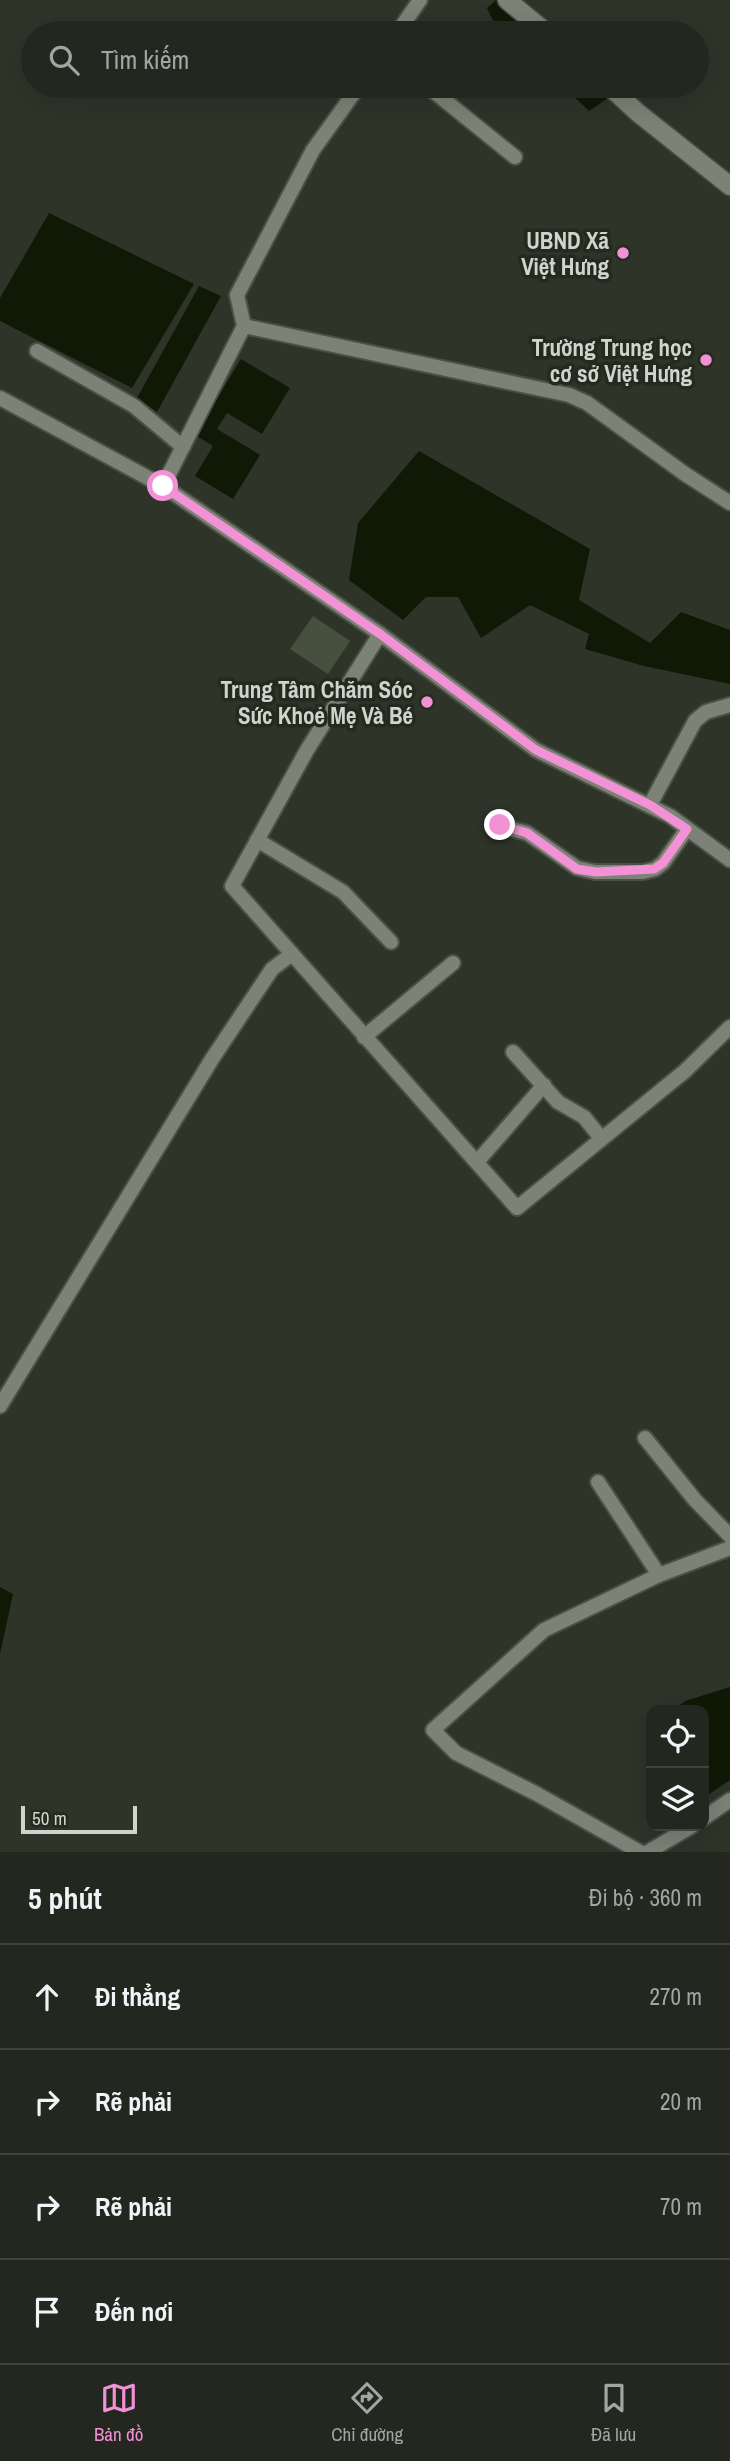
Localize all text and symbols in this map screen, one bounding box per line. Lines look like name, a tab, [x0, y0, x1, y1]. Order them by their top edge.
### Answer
search box	[21, 21, 709, 98]
icon: search	[45, 41, 83, 79]
text: Tìm kiếm	[101, 42, 189, 77]
place label: UBND Xã Việt Hưng	[521, 225, 610, 282]
marker: UBND Xã Việt Hưng	[615, 245, 631, 261]
place label: Trường Trung học cơ sở Việt Hưng	[532, 332, 692, 389]
marker: Trường Trung học cơ sở Việt Hưng	[698, 352, 714, 368]
route start	[147, 470, 178, 501]
place label: Trung Tâm Chăm Sóc Sức Khoẻ Mẹ Và Bé	[220, 674, 413, 731]
marker: Trung Tâm Chăm Sóc Sức Khoẻ Mẹ Và Bé	[419, 694, 435, 710]
route end	[484, 809, 515, 840]
map controls	[646, 1705, 709, 1831]
button: locate	[646, 1705, 709, 1768]
button: layers	[646, 1768, 709, 1831]
scale bar	[21, 1803, 136, 1835]
text: 50 m	[32, 1805, 67, 1831]
text: 5 phút	[28, 1878, 102, 1918]
text: Đi bộ · 360 m	[589, 1882, 702, 1913]
icon: ahead	[28, 1978, 66, 2016]
text: Đi thẳng	[95, 1979, 180, 2014]
text: 270 m	[650, 1981, 702, 2012]
icon: right	[28, 2083, 66, 2121]
text: Rẽ phải	[95, 2084, 172, 2119]
text: 20 m	[660, 2086, 702, 2117]
icon: right	[28, 2188, 66, 2226]
text: Rẽ phải	[95, 2189, 172, 2224]
text: 70 m	[660, 2191, 702, 2222]
icon: arrive	[28, 2293, 66, 2331]
text: Đến nơi	[95, 2294, 173, 2329]
tab: Bản đồ	[94, 2379, 143, 2447]
tab: Chỉ đường	[331, 2379, 403, 2447]
tab: Đã lưu	[591, 2379, 636, 2447]

